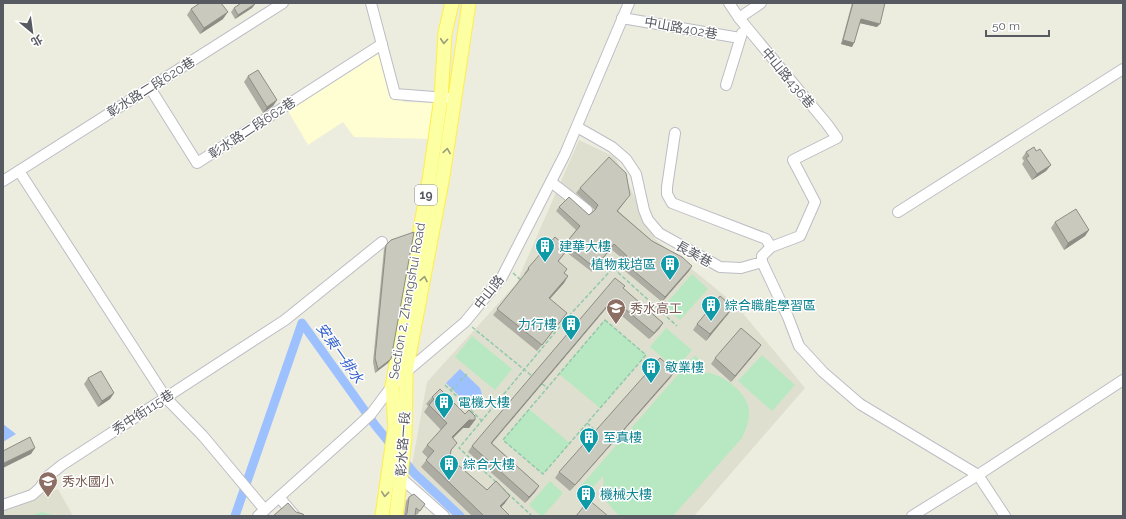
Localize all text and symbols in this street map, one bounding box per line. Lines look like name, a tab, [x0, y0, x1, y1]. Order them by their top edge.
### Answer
north arrow	[12, 12, 52, 52]
scale bar	[986, 12, 1049, 38]
street label: 中山路402巷	[643, 14, 719, 42]
text: 50 m	[992, 19, 1020, 33]
text: 北	[29, 32, 45, 49]
one-way arrow	[440, 38, 449, 44]
street label: 中山路436巷	[759, 45, 817, 111]
street label: 彰水路二段620巷	[104, 54, 198, 120]
street label: 彰水路二段662巷	[206, 94, 298, 162]
one-way arrow	[442, 148, 451, 154]
road number: 19	[415, 185, 437, 205]
street label: Section 2, Zhangshui Road	[386, 221, 428, 381]
building icon: 建華大樓	[534, 235, 556, 263]
street label: 長美巷	[673, 238, 715, 270]
place label: 建華大樓	[559, 239, 611, 254]
building icon: 植物栽培區	[659, 253, 681, 281]
place label: 植物栽培區	[591, 257, 656, 272]
street label: 中山路	[471, 272, 507, 312]
one-way arrow	[419, 276, 428, 282]
building icon: 綜合職能學習區	[700, 294, 722, 322]
school or university icon: 秀水高工	[605, 297, 627, 325]
place label: 綜合職能學習區	[725, 298, 816, 313]
place label: 秀水高工	[630, 301, 682, 316]
building icon: 力行樓	[560, 313, 582, 341]
place label: 力行樓	[518, 317, 557, 332]
water label: 安東一排水	[313, 320, 367, 387]
building icon: 敬業樓	[640, 356, 662, 384]
place label: 敬業樓	[665, 360, 704, 375]
street label: 秀中街115巷	[109, 387, 177, 437]
building icon: 電機大樓	[433, 391, 455, 419]
place label: 電機大樓	[458, 395, 510, 410]
street label: 彰水路一段	[393, 411, 413, 477]
building icon: 至真樓	[578, 426, 600, 454]
place label: 至真樓	[603, 430, 642, 445]
building icon: 綜合大樓	[438, 453, 460, 481]
place label: 綜合大樓	[463, 457, 515, 472]
school or university icon: 秀水國小	[37, 470, 59, 498]
place label: 秀水國小	[62, 474, 114, 489]
building icon: 機械大樓	[575, 483, 597, 511]
place label: 機械大樓	[600, 487, 652, 502]
one-way arrow	[380, 491, 389, 497]

